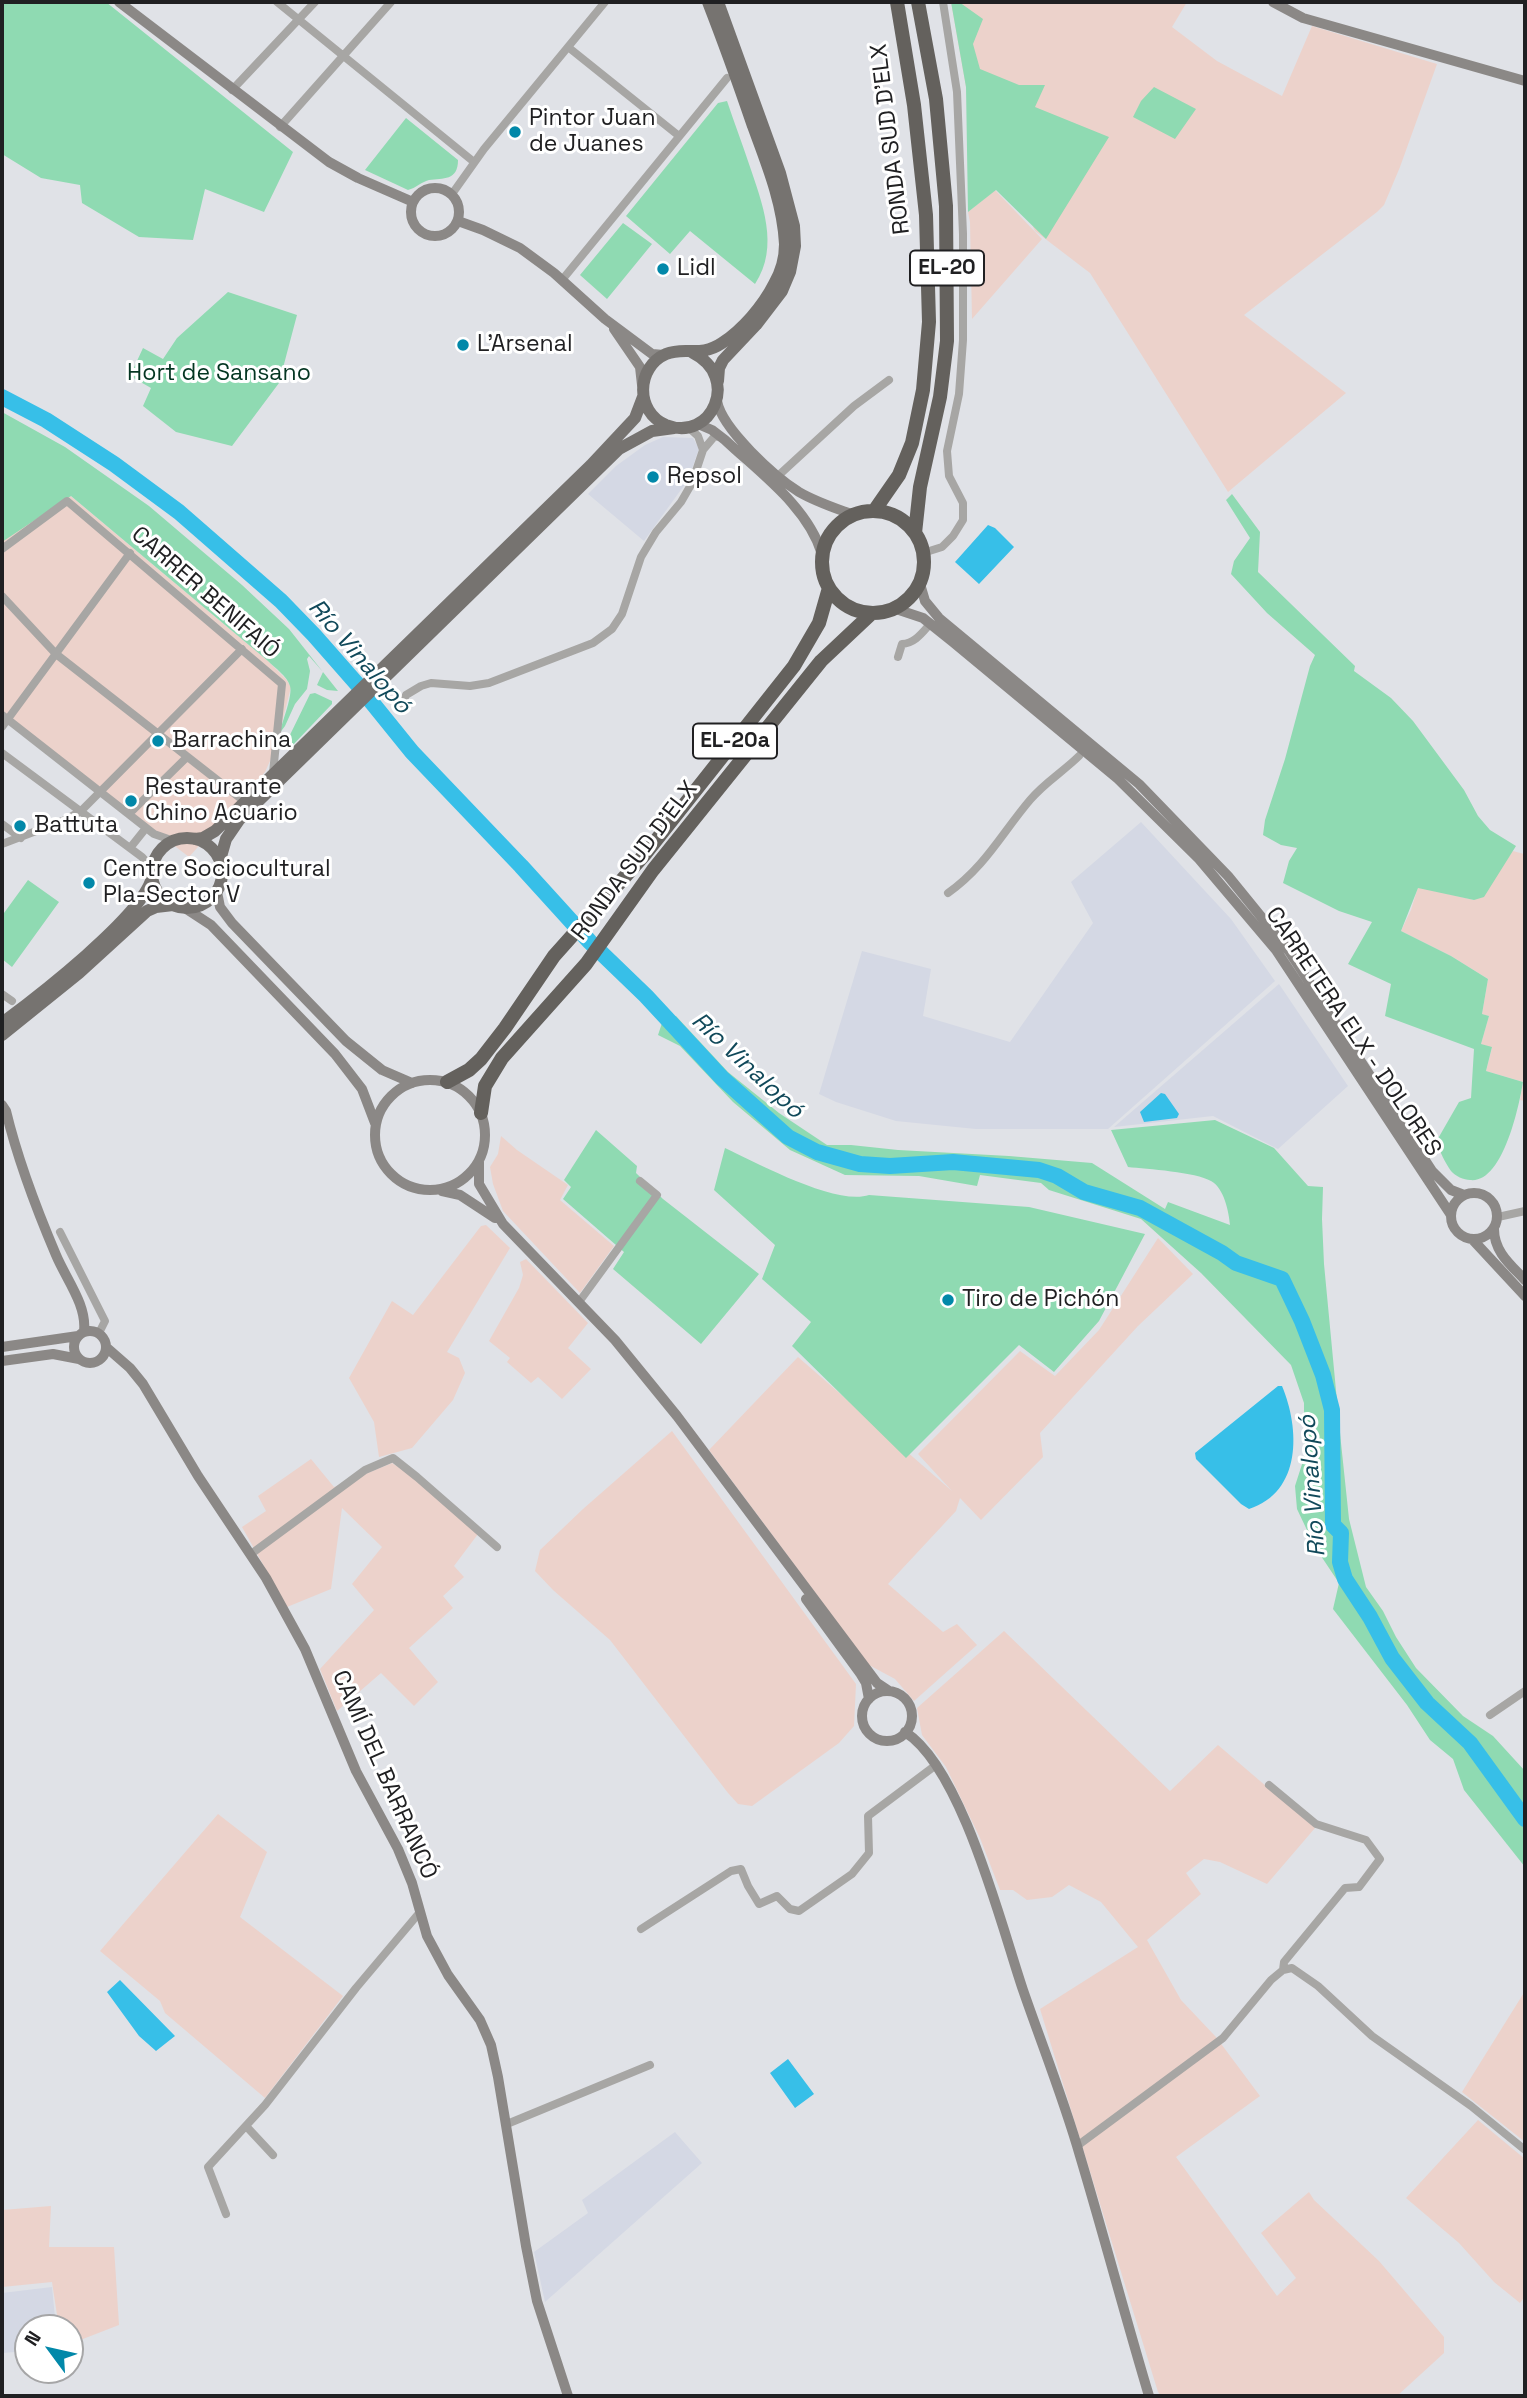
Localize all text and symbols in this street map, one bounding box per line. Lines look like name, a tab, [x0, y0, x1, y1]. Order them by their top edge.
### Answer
street label: RONDA SUD D'ELX	[866, 42, 916, 236]
place label: Pintor Juan de Juanes	[529, 105, 656, 159]
marker: Pintor Juan de Juanes	[507, 124, 523, 140]
road number: EL-20	[910, 250, 984, 286]
place label: Lidl	[677, 255, 716, 283]
marker: Lidl	[655, 261, 671, 277]
place label: L'Arsenal	[477, 331, 573, 359]
marker: L'Arsenal	[455, 337, 471, 353]
park label: Hort de Sansano	[127, 360, 311, 388]
place label: Repsol	[667, 463, 742, 491]
marker: Repsol	[645, 469, 661, 485]
street label: CARRER BENIFAIÓ	[125, 521, 285, 665]
water label: Río Vinalopó	[301, 594, 417, 720]
road number: EL-20a	[693, 724, 777, 758]
place label: Barrachina	[172, 727, 291, 755]
marker: Barrachina	[150, 733, 166, 749]
place label: Restaurante Chino Acuario	[145, 774, 298, 828]
street label: RONDA SUD D'ELX	[566, 776, 704, 946]
marker: Restaurante Chino Acuario	[123, 793, 139, 809]
place label: Battuta	[34, 812, 118, 840]
marker: Battuta	[12, 818, 28, 834]
place label: Centre Sociocultural Pla-Sector V	[103, 856, 331, 910]
marker: Centre Sociocultural Pla-Sector V	[81, 875, 97, 891]
street label: CARRETERA ELX - DOLORES	[1259, 902, 1447, 1162]
water label: Río Vinalopó	[685, 1007, 809, 1125]
place label: Tiro de Pichón	[962, 1286, 1119, 1314]
marker: Tiro de Pichón	[940, 1292, 956, 1308]
water label: Río Vinalopó	[1294, 1414, 1332, 1558]
street label: CAMÍ DEL BARRANCÓ	[325, 1666, 443, 1884]
north arrow	[14, 2314, 84, 2384]
text: N	[19, 2326, 47, 2351]

